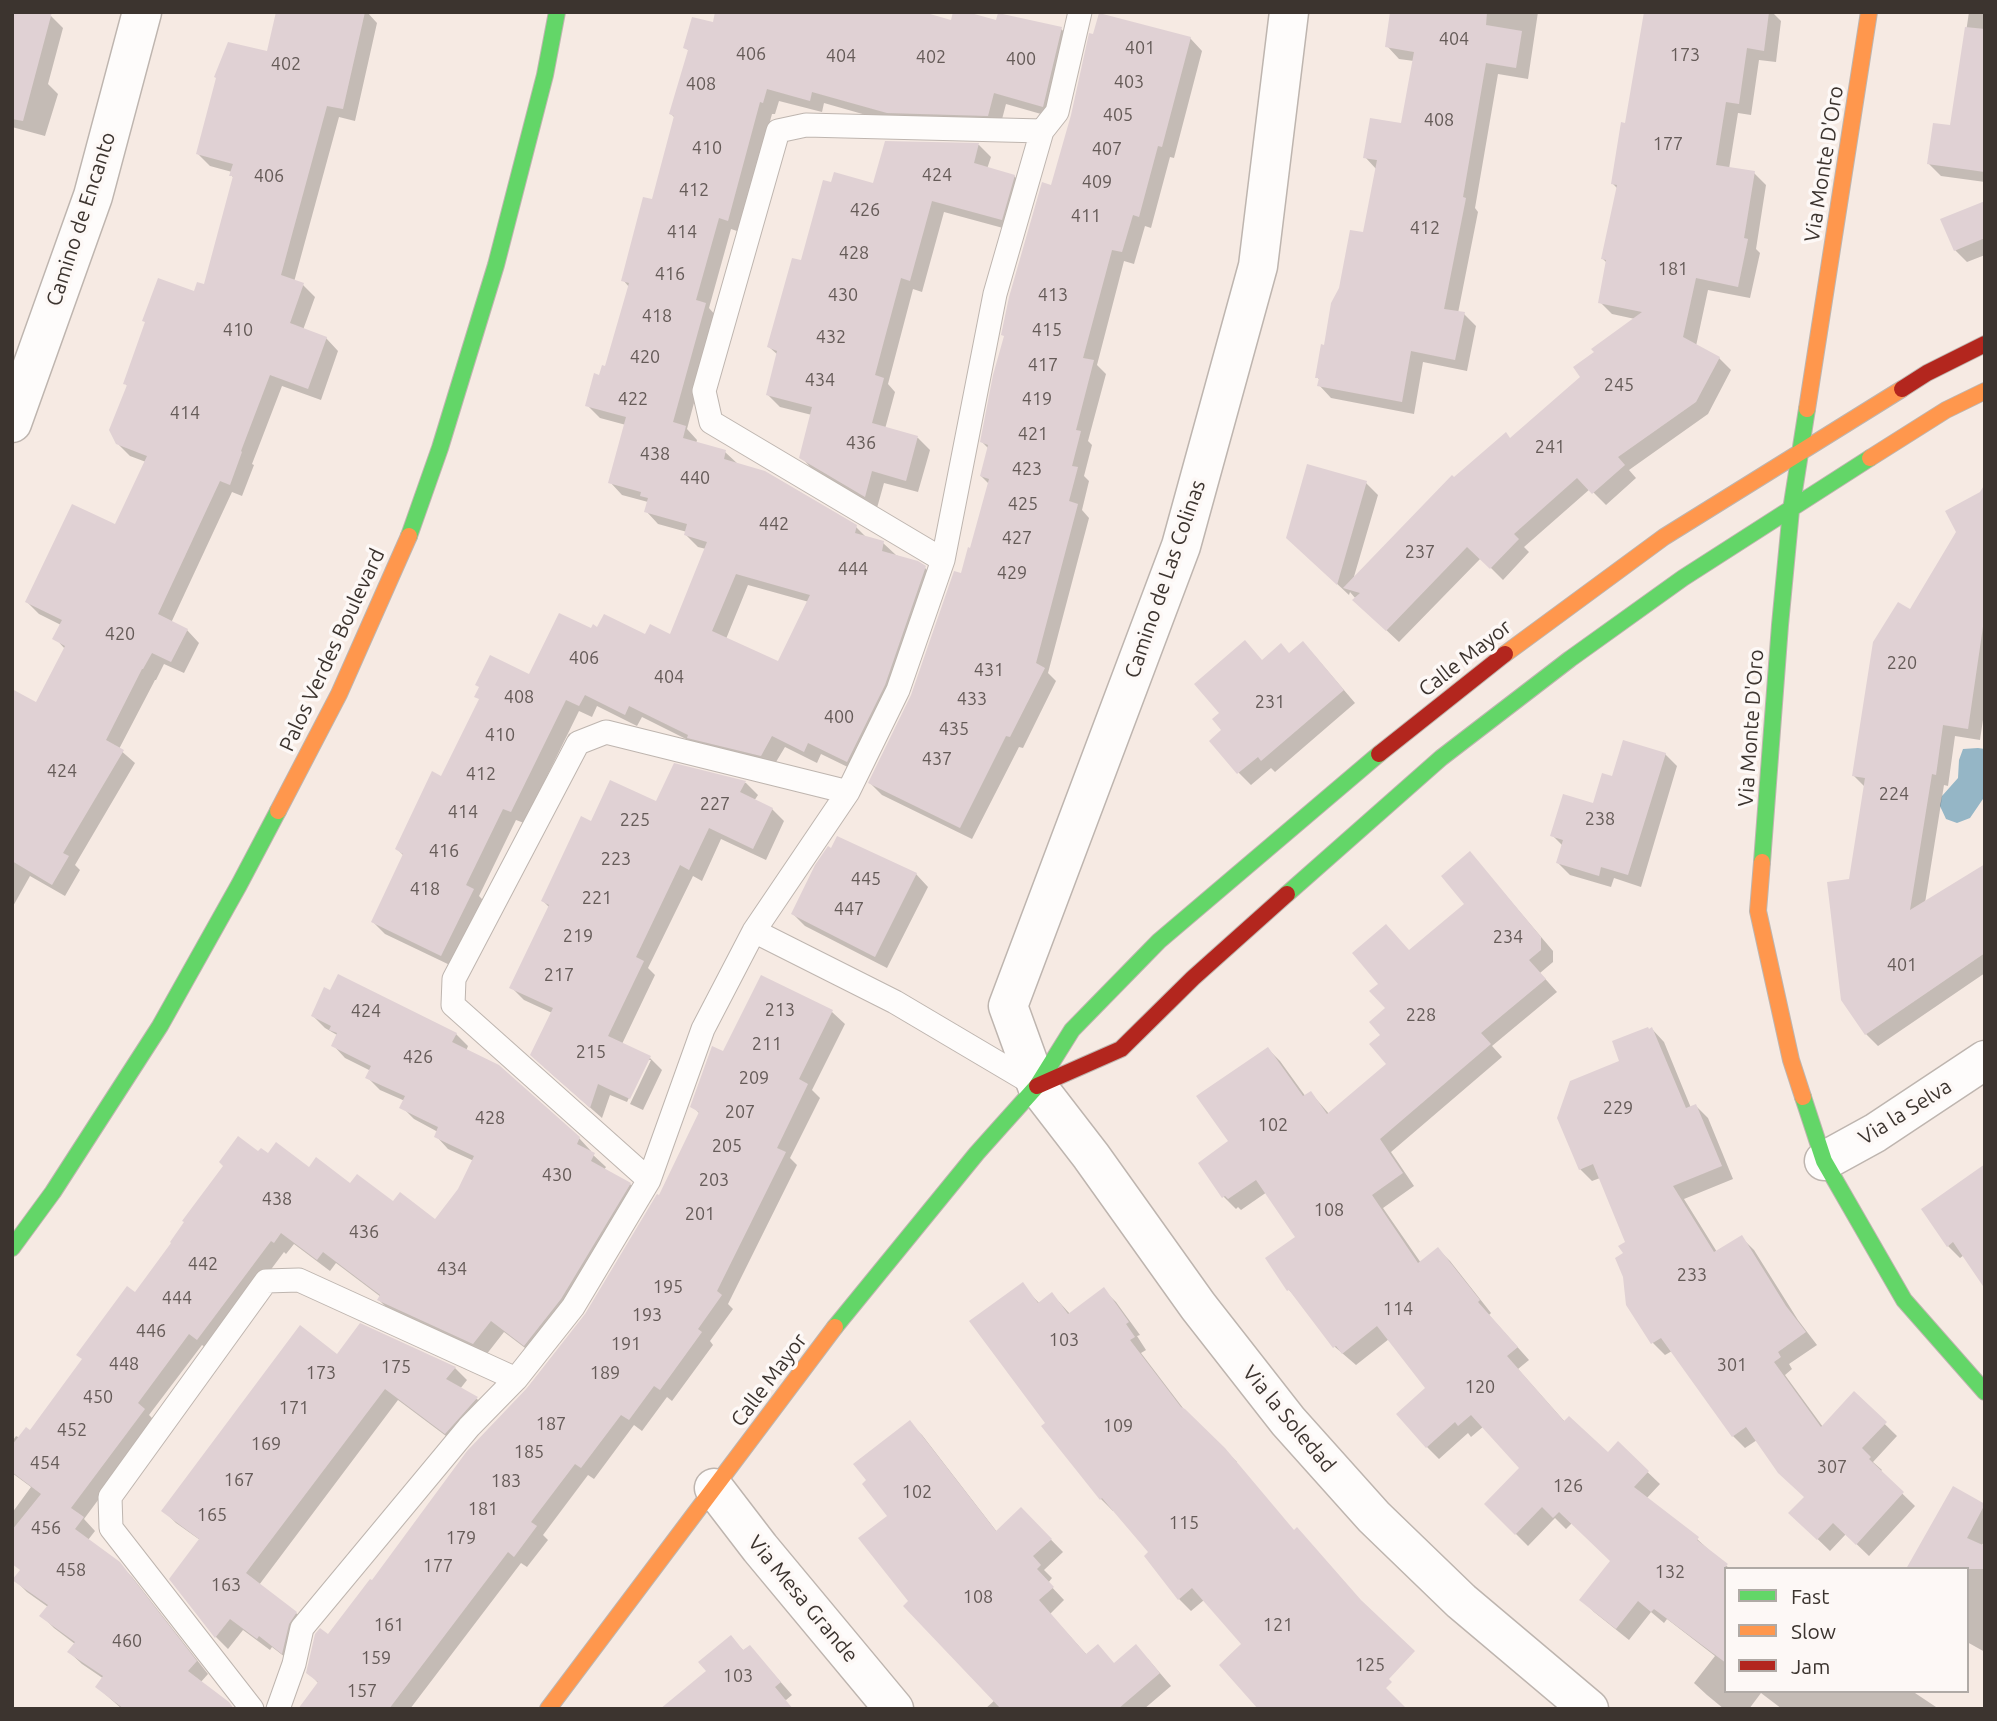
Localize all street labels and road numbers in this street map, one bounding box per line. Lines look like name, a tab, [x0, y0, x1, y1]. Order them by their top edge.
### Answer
street label: Via Monte D'Oro	[1799, 84, 1849, 244]
street label: Camino de Encanto	[41, 129, 121, 309]
street label: Camino de Las Colinas	[1119, 477, 1211, 681]
street label: Palos Verdes Boulevard	[274, 545, 390, 755]
street label: Calle Mayor	[1414, 614, 1516, 702]
street label: Via Monte D'Oro	[1733, 648, 1769, 808]
street label: Via la Selva	[1854, 1074, 1956, 1150]
street label: Calle Mayor	[726, 1328, 812, 1432]
street label: Via la Soledad	[1237, 1360, 1341, 1478]
street label: Via Mesa Grande	[743, 1530, 863, 1668]

